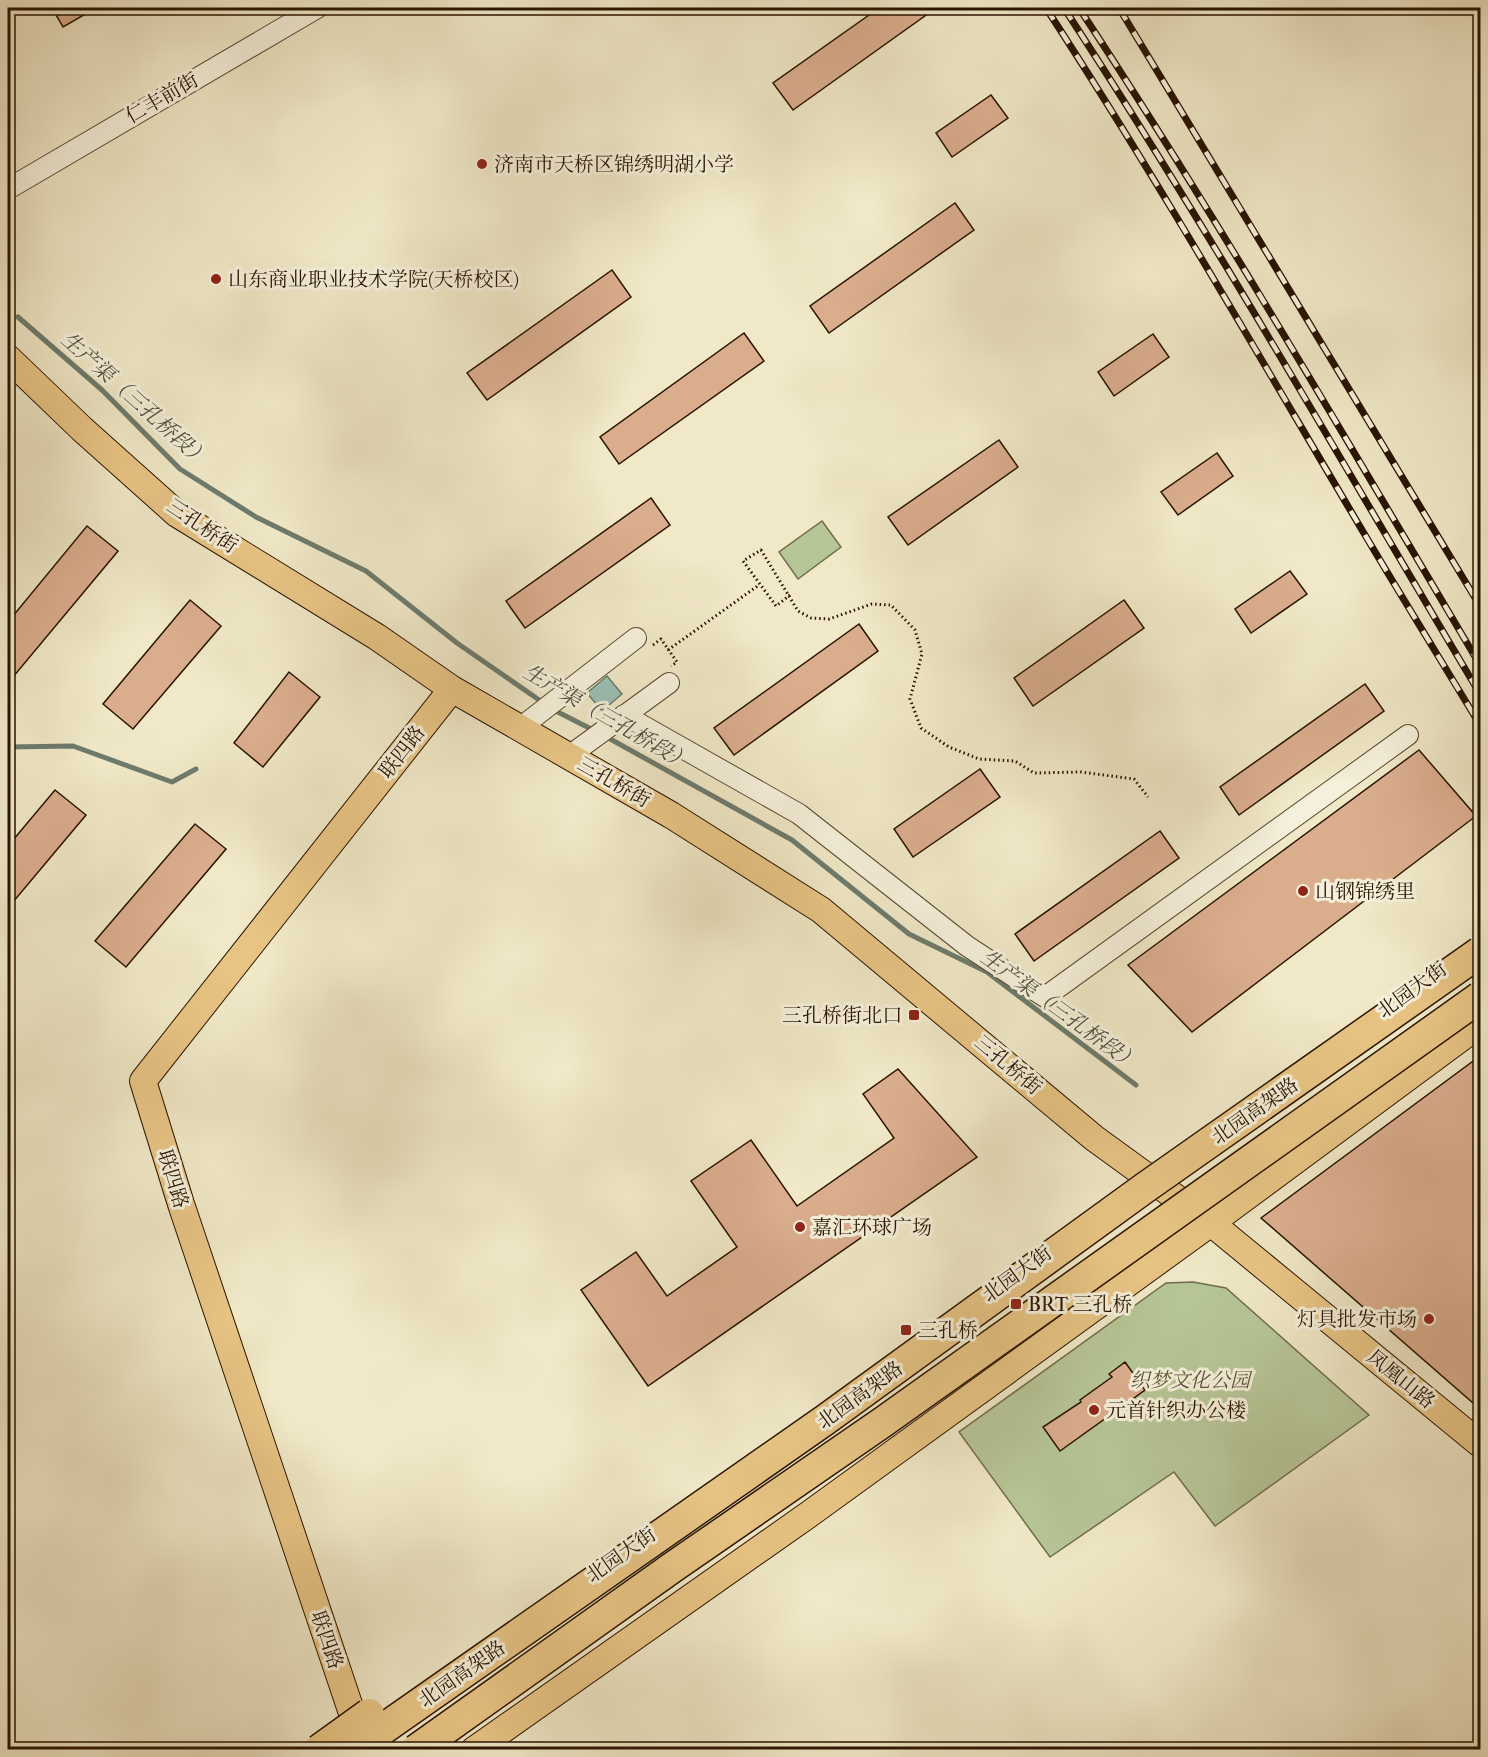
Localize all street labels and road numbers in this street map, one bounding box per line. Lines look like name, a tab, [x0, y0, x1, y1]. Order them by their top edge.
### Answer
street label: 仁丰前街	[122, 68, 202, 128]
street label: 三孔桥街	[162, 494, 242, 558]
street label: 联四路	[374, 721, 430, 783]
street label: 三孔桥街	[574, 752, 654, 812]
street label: 北园大街	[1373, 957, 1451, 1023]
street label: 三孔桥街	[970, 1030, 1046, 1100]
street label: 北园高架路	[1207, 1073, 1303, 1149]
street label: 联四路	[153, 1147, 193, 1211]
street label: 北园大街	[978, 1241, 1056, 1307]
street label: 凤凰山路	[1363, 1345, 1439, 1413]
street label: 北园高架路	[813, 1356, 907, 1434]
street label: 北园大街	[582, 1523, 660, 1587]
street label: 联四路	[306, 1608, 348, 1672]
street label: 北园高架路	[414, 1636, 510, 1712]

